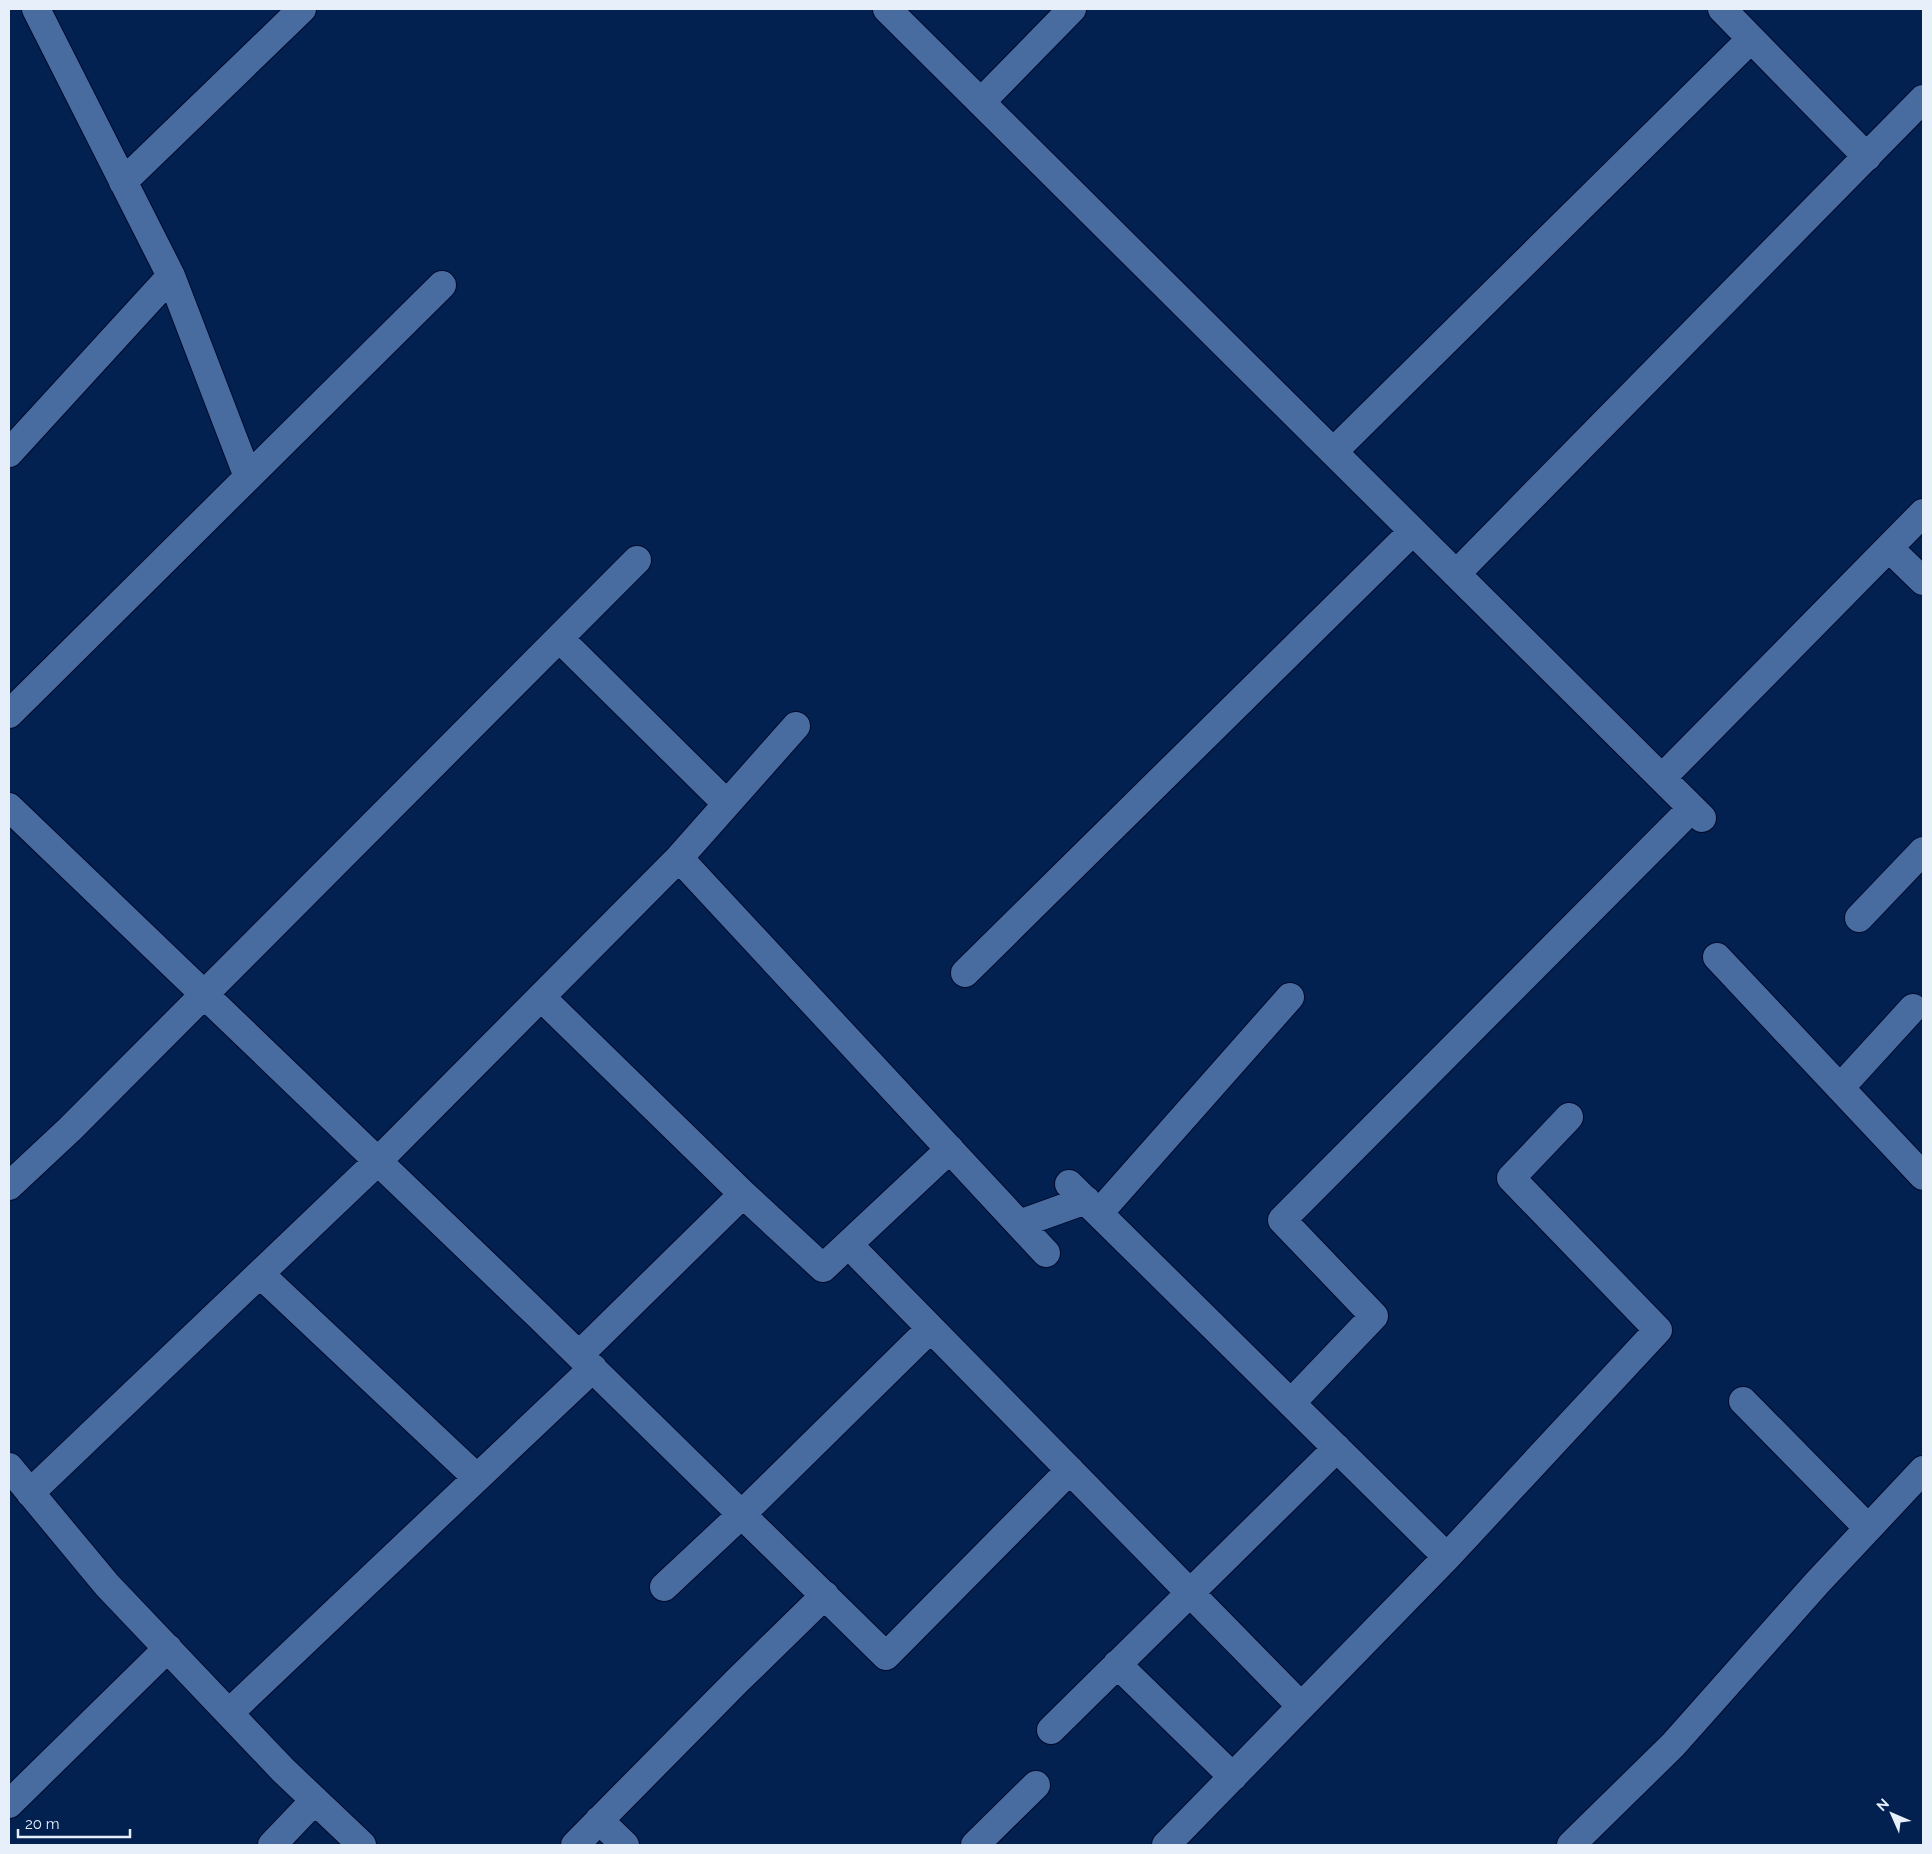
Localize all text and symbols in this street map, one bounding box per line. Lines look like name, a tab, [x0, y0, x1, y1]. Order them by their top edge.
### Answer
north arrow	[1867, 1789, 1917, 1839]
text: N	[1873, 1795, 1892, 1814]
scale bar	[18, 1806, 130, 1838]
text: 20 m	[25, 1815, 60, 1833]

